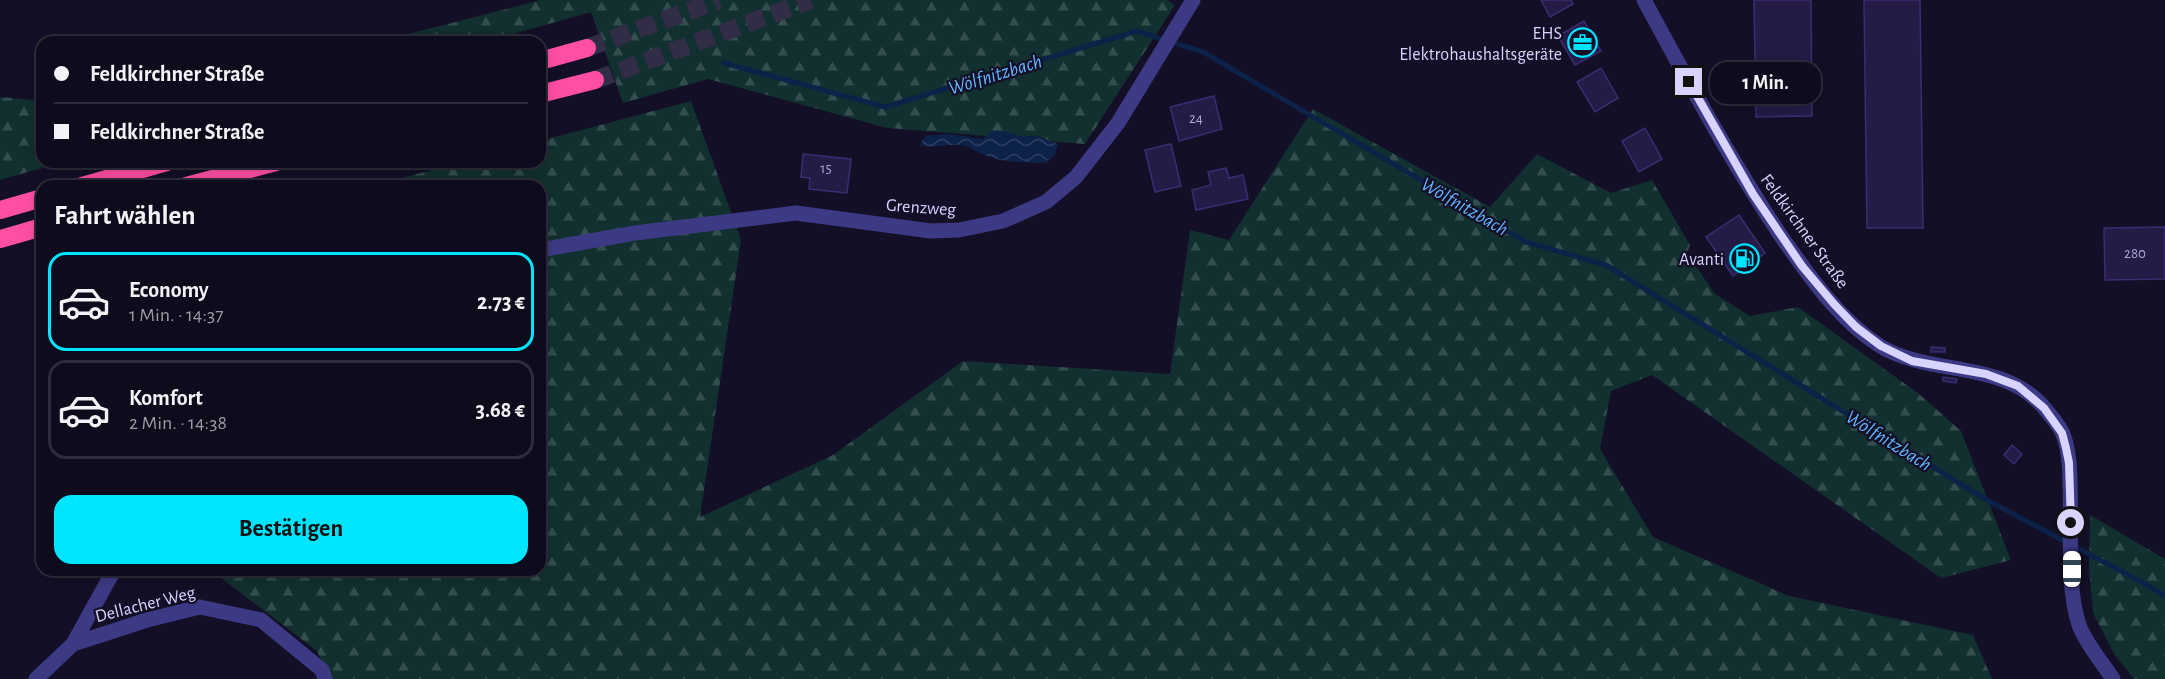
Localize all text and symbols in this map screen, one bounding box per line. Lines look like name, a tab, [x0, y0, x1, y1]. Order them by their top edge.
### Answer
place label: EHS Elektrohaushaltsgeräte	[1399, 25, 1562, 64]
office icon: EHS Elektrohaushaltsgeräte	[1567, 27, 1599, 59]
water label: Wölfnitzbach	[946, 51, 1045, 99]
callout: 1 Min.	[1710, 61, 1821, 103]
text: Feldkirchner Straße	[90, 63, 264, 85]
route end	[1675, 68, 1702, 95]
text: 1 Min.	[1742, 73, 1789, 93]
house number: 24	[1189, 111, 1203, 126]
text: Feldkirchner Straße	[90, 121, 264, 143]
house number: 15	[820, 161, 832, 176]
street label: Feldkirchner Straße	[1757, 171, 1852, 292]
water label: Wölfnitzbach	[1418, 174, 1511, 240]
street label: Grenzweg	[885, 197, 957, 219]
text: Fahrt wählen	[54, 202, 196, 229]
fuel station icon: Avanti	[1729, 243, 1761, 275]
house number: 280	[2124, 246, 2146, 261]
place label: Avanti	[1679, 251, 1724, 269]
icon: car	[57, 275, 111, 329]
text: Economy	[129, 279, 209, 301]
text: 2.73 €	[477, 291, 525, 313]
text: 1 Min. · 14:37	[129, 305, 224, 325]
icon: car	[57, 383, 111, 437]
text: Komfort	[129, 387, 203, 409]
text: 3.68 €	[475, 399, 525, 421]
water label: Wölfnitzbach	[1842, 407, 1935, 475]
text: 2 Min. · 14:38	[129, 413, 227, 433]
button: Bestätigen	[54, 495, 528, 564]
route start	[2057, 509, 2084, 536]
car	[2063, 551, 2081, 587]
street label: Dellacher Weg	[93, 584, 197, 626]

